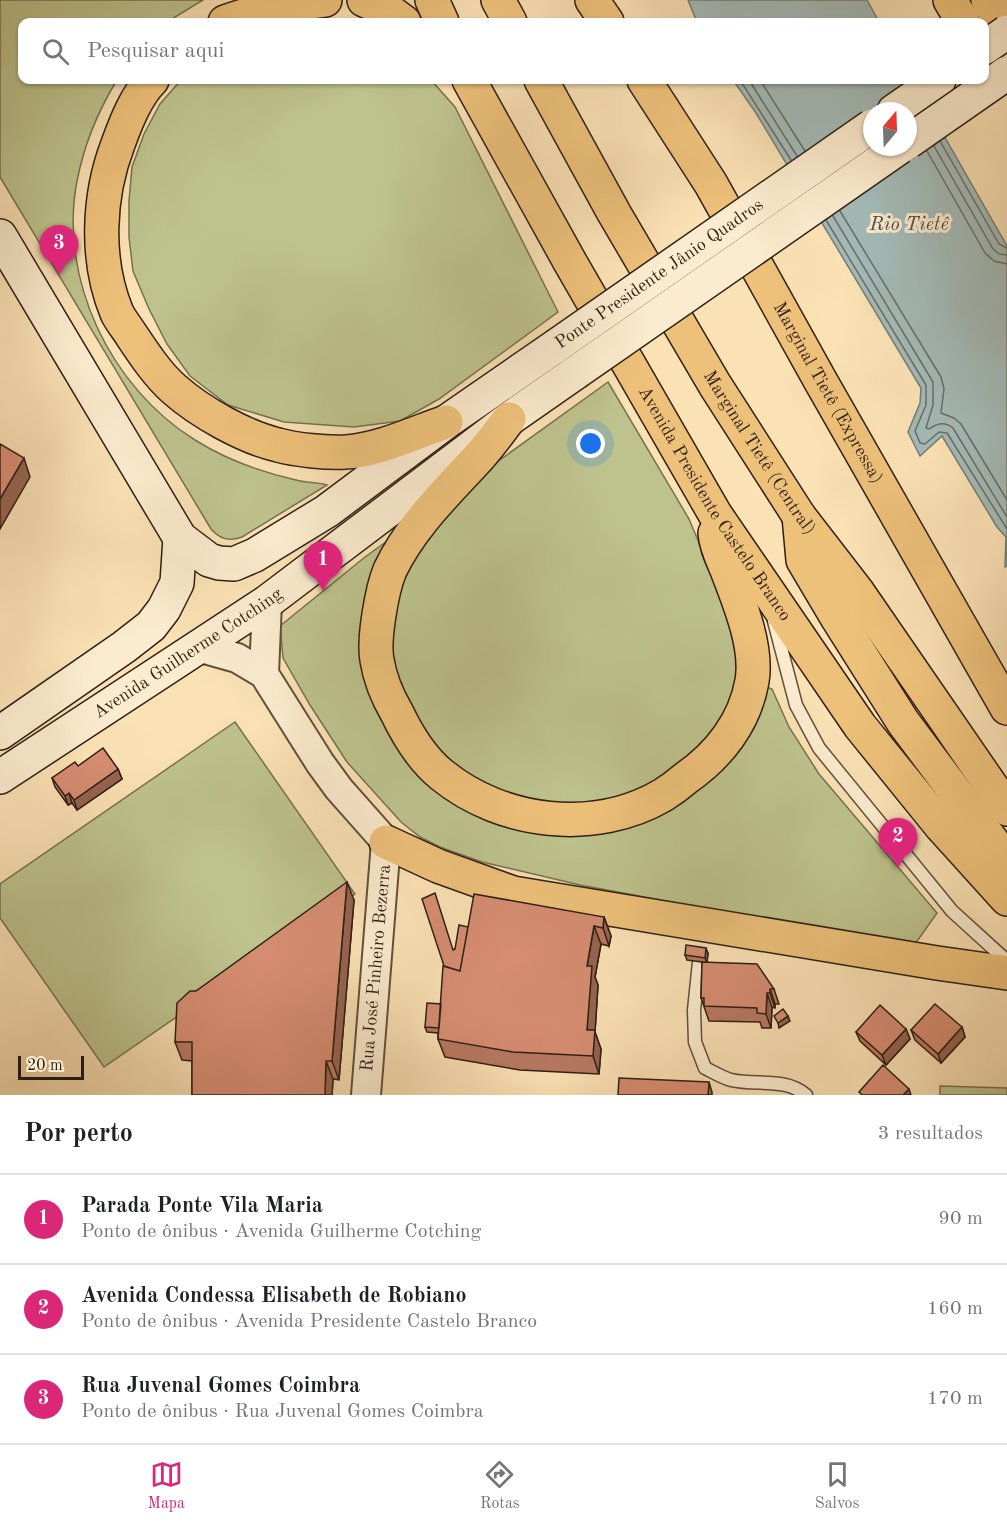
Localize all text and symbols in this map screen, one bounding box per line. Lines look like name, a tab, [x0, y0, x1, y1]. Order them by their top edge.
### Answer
search box	[18, 18, 989, 84]
icon: search	[39, 35, 72, 68]
text: Pesquisar aqui	[87, 40, 224, 62]
north arrow	[863, 102, 917, 156]
street label: Ponte Presidente Jânio Quadros	[552, 195, 767, 353]
water label: Rio Tietê	[868, 215, 949, 235]
pin: 3	[40, 226, 78, 275]
street label: Marginal Tietê (Expressa)	[770, 299, 887, 487]
street label: Marginal Tietê (Central)	[700, 368, 820, 538]
street label: Avenida Presidente Castelo Branco	[635, 384, 794, 624]
your location	[576, 429, 605, 458]
pin: 1	[304, 542, 342, 591]
street label: Avenida Guilherme Cotching	[90, 584, 286, 722]
pin: 2	[878, 818, 918, 868]
street label: Rua José Pinheiro Bezerra	[358, 864, 394, 1072]
scale bar	[18, 1053, 84, 1080]
text: 20 m	[27, 1058, 63, 1074]
text: Por perto	[24, 1121, 133, 1147]
text: 3 resultados	[878, 1124, 983, 1144]
text: Parada Ponte Vila Maria	[81, 1195, 323, 1217]
text: 1	[38, 1209, 49, 1229]
text: 90 m	[938, 1209, 983, 1229]
text: Ponto de ônibus · Avenida Guilherme Cotching	[81, 1222, 481, 1242]
text: Avenida Condessa Elisabeth de Robiano	[81, 1285, 467, 1307]
text: 2	[38, 1299, 49, 1319]
text: 160 m	[927, 1299, 983, 1319]
text: Ponto de ônibus · Avenida Presidente Castelo Branco	[81, 1312, 537, 1332]
text: Rua Juvenal Gomes Coimbra	[81, 1375, 360, 1397]
text: 3	[38, 1389, 49, 1409]
text: 170 m	[927, 1389, 983, 1409]
text: Ponto de ônibus · Rua Juvenal Gomes Coimbra	[81, 1402, 484, 1422]
tab: Mapa	[147, 1458, 185, 1514]
tab: Rotas	[480, 1458, 520, 1514]
tab: Salvos	[815, 1458, 859, 1514]

